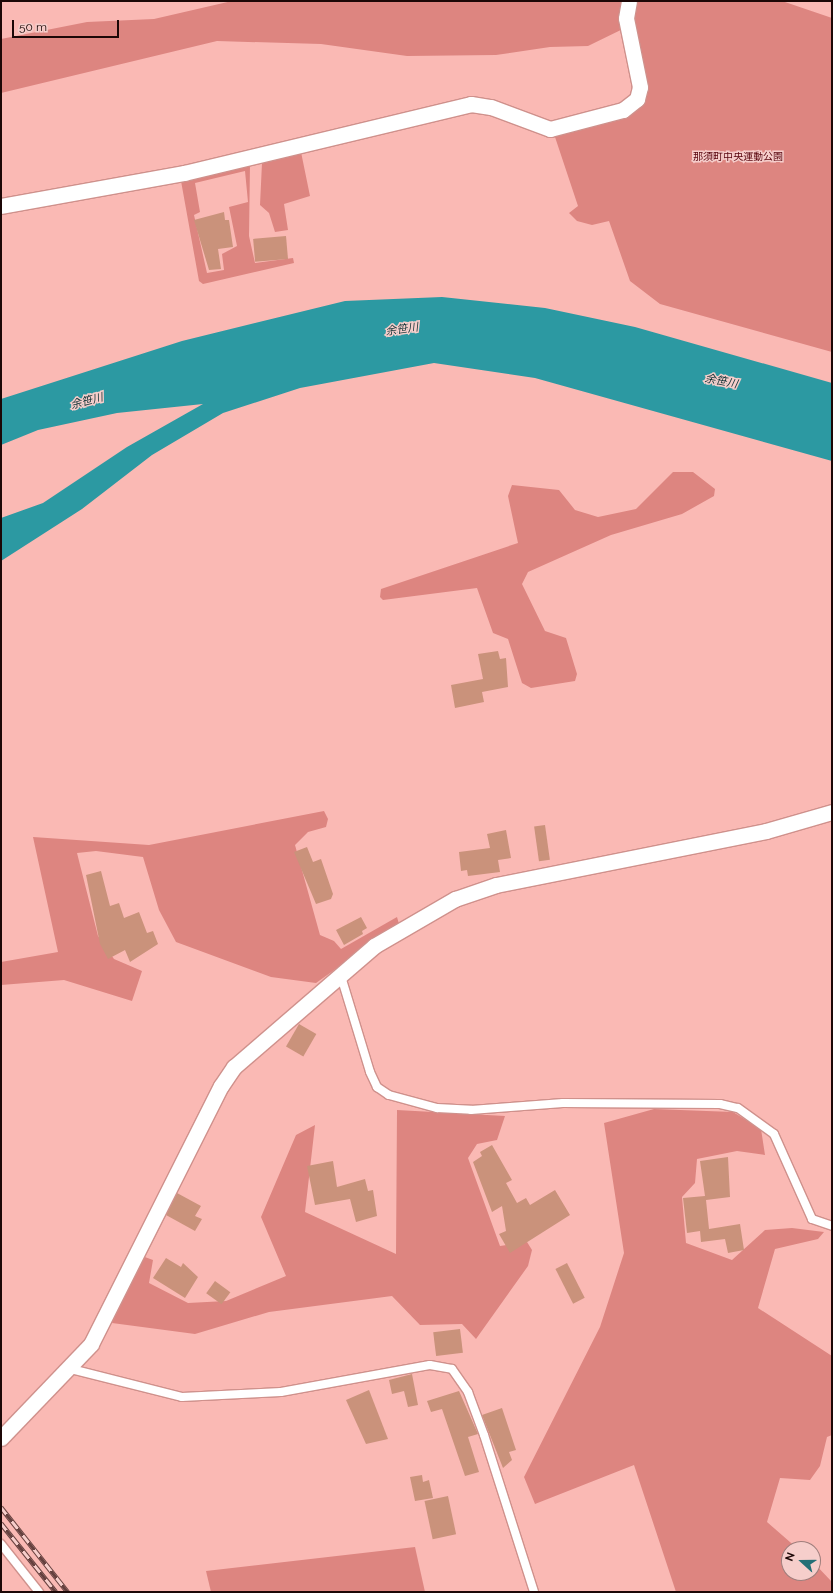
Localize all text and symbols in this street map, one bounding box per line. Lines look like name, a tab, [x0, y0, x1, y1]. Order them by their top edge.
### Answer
scale bar	[14, 12, 121, 38]
text: 50 m	[19, 20, 47, 34]
park label: 那須町中央運動公園	[693, 151, 783, 163]
water label: 余笹川	[385, 321, 419, 339]
water label: 余笹川	[704, 372, 738, 392]
water label: 余笹川	[69, 391, 105, 413]
north arrow	[781, 1541, 821, 1581]
text: N	[783, 1551, 798, 1563]

